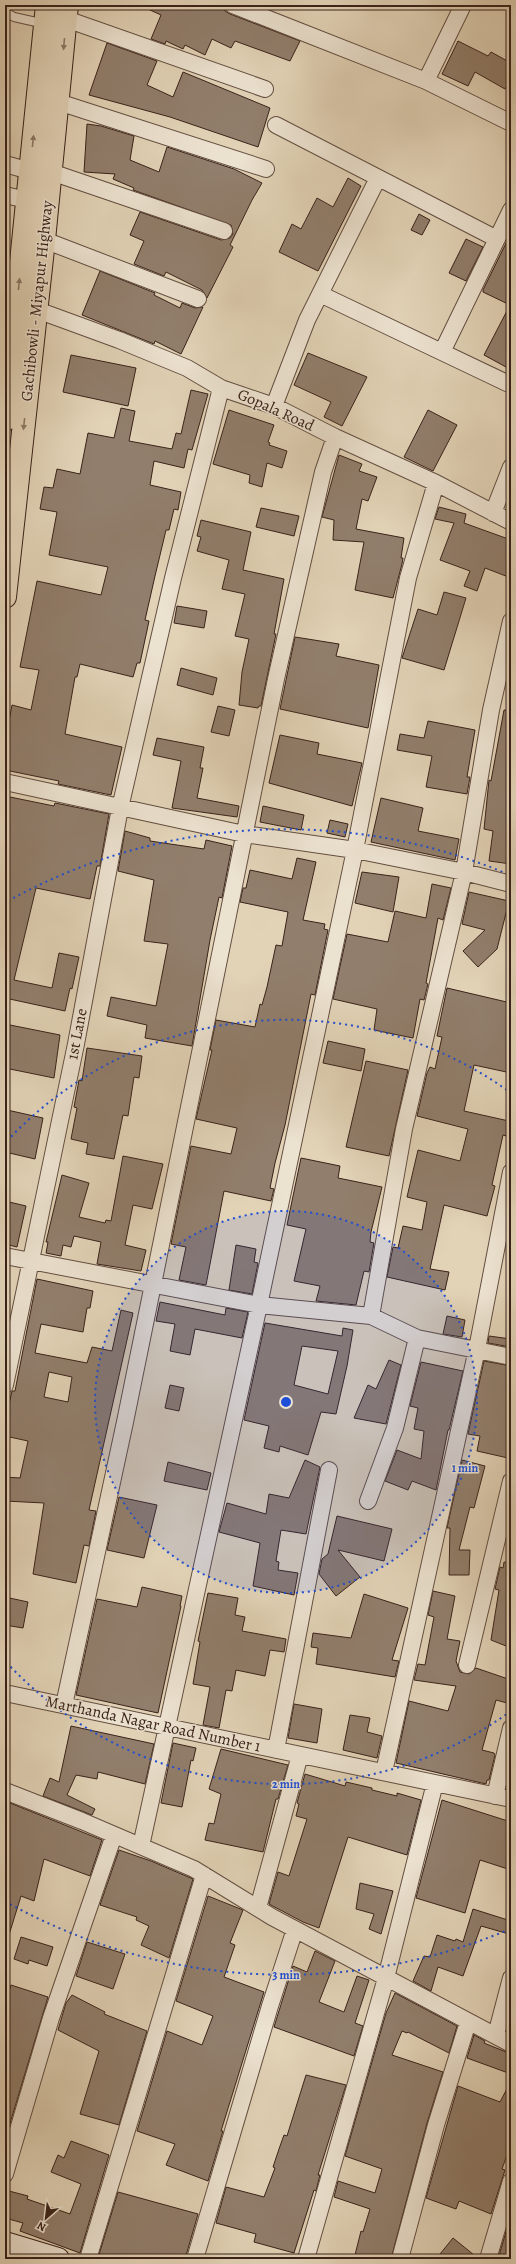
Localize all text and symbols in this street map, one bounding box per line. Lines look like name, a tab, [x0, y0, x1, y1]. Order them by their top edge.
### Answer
one-way arrow	[60, 38, 67, 50]
one-way arrow	[30, 135, 37, 147]
street label: Gachibowli - Miyapur Highway	[16, 199, 59, 402]
one-way arrow	[15, 278, 22, 290]
street label: Gopala Road	[234, 383, 318, 437]
one-way arrow	[21, 418, 27, 430]
street label: 1st Lane	[61, 1006, 93, 1062]
centre of rings	[279, 1395, 293, 1409]
text: 1 min	[452, 1460, 479, 1476]
street label: Marthanda Nagar Road Number 1	[43, 1690, 263, 1758]
text: 2 min	[272, 1776, 300, 1792]
text: 3 min	[272, 1967, 300, 1983]
north arrow	[26, 2198, 66, 2238]
text: N	[34, 2218, 49, 2235]

